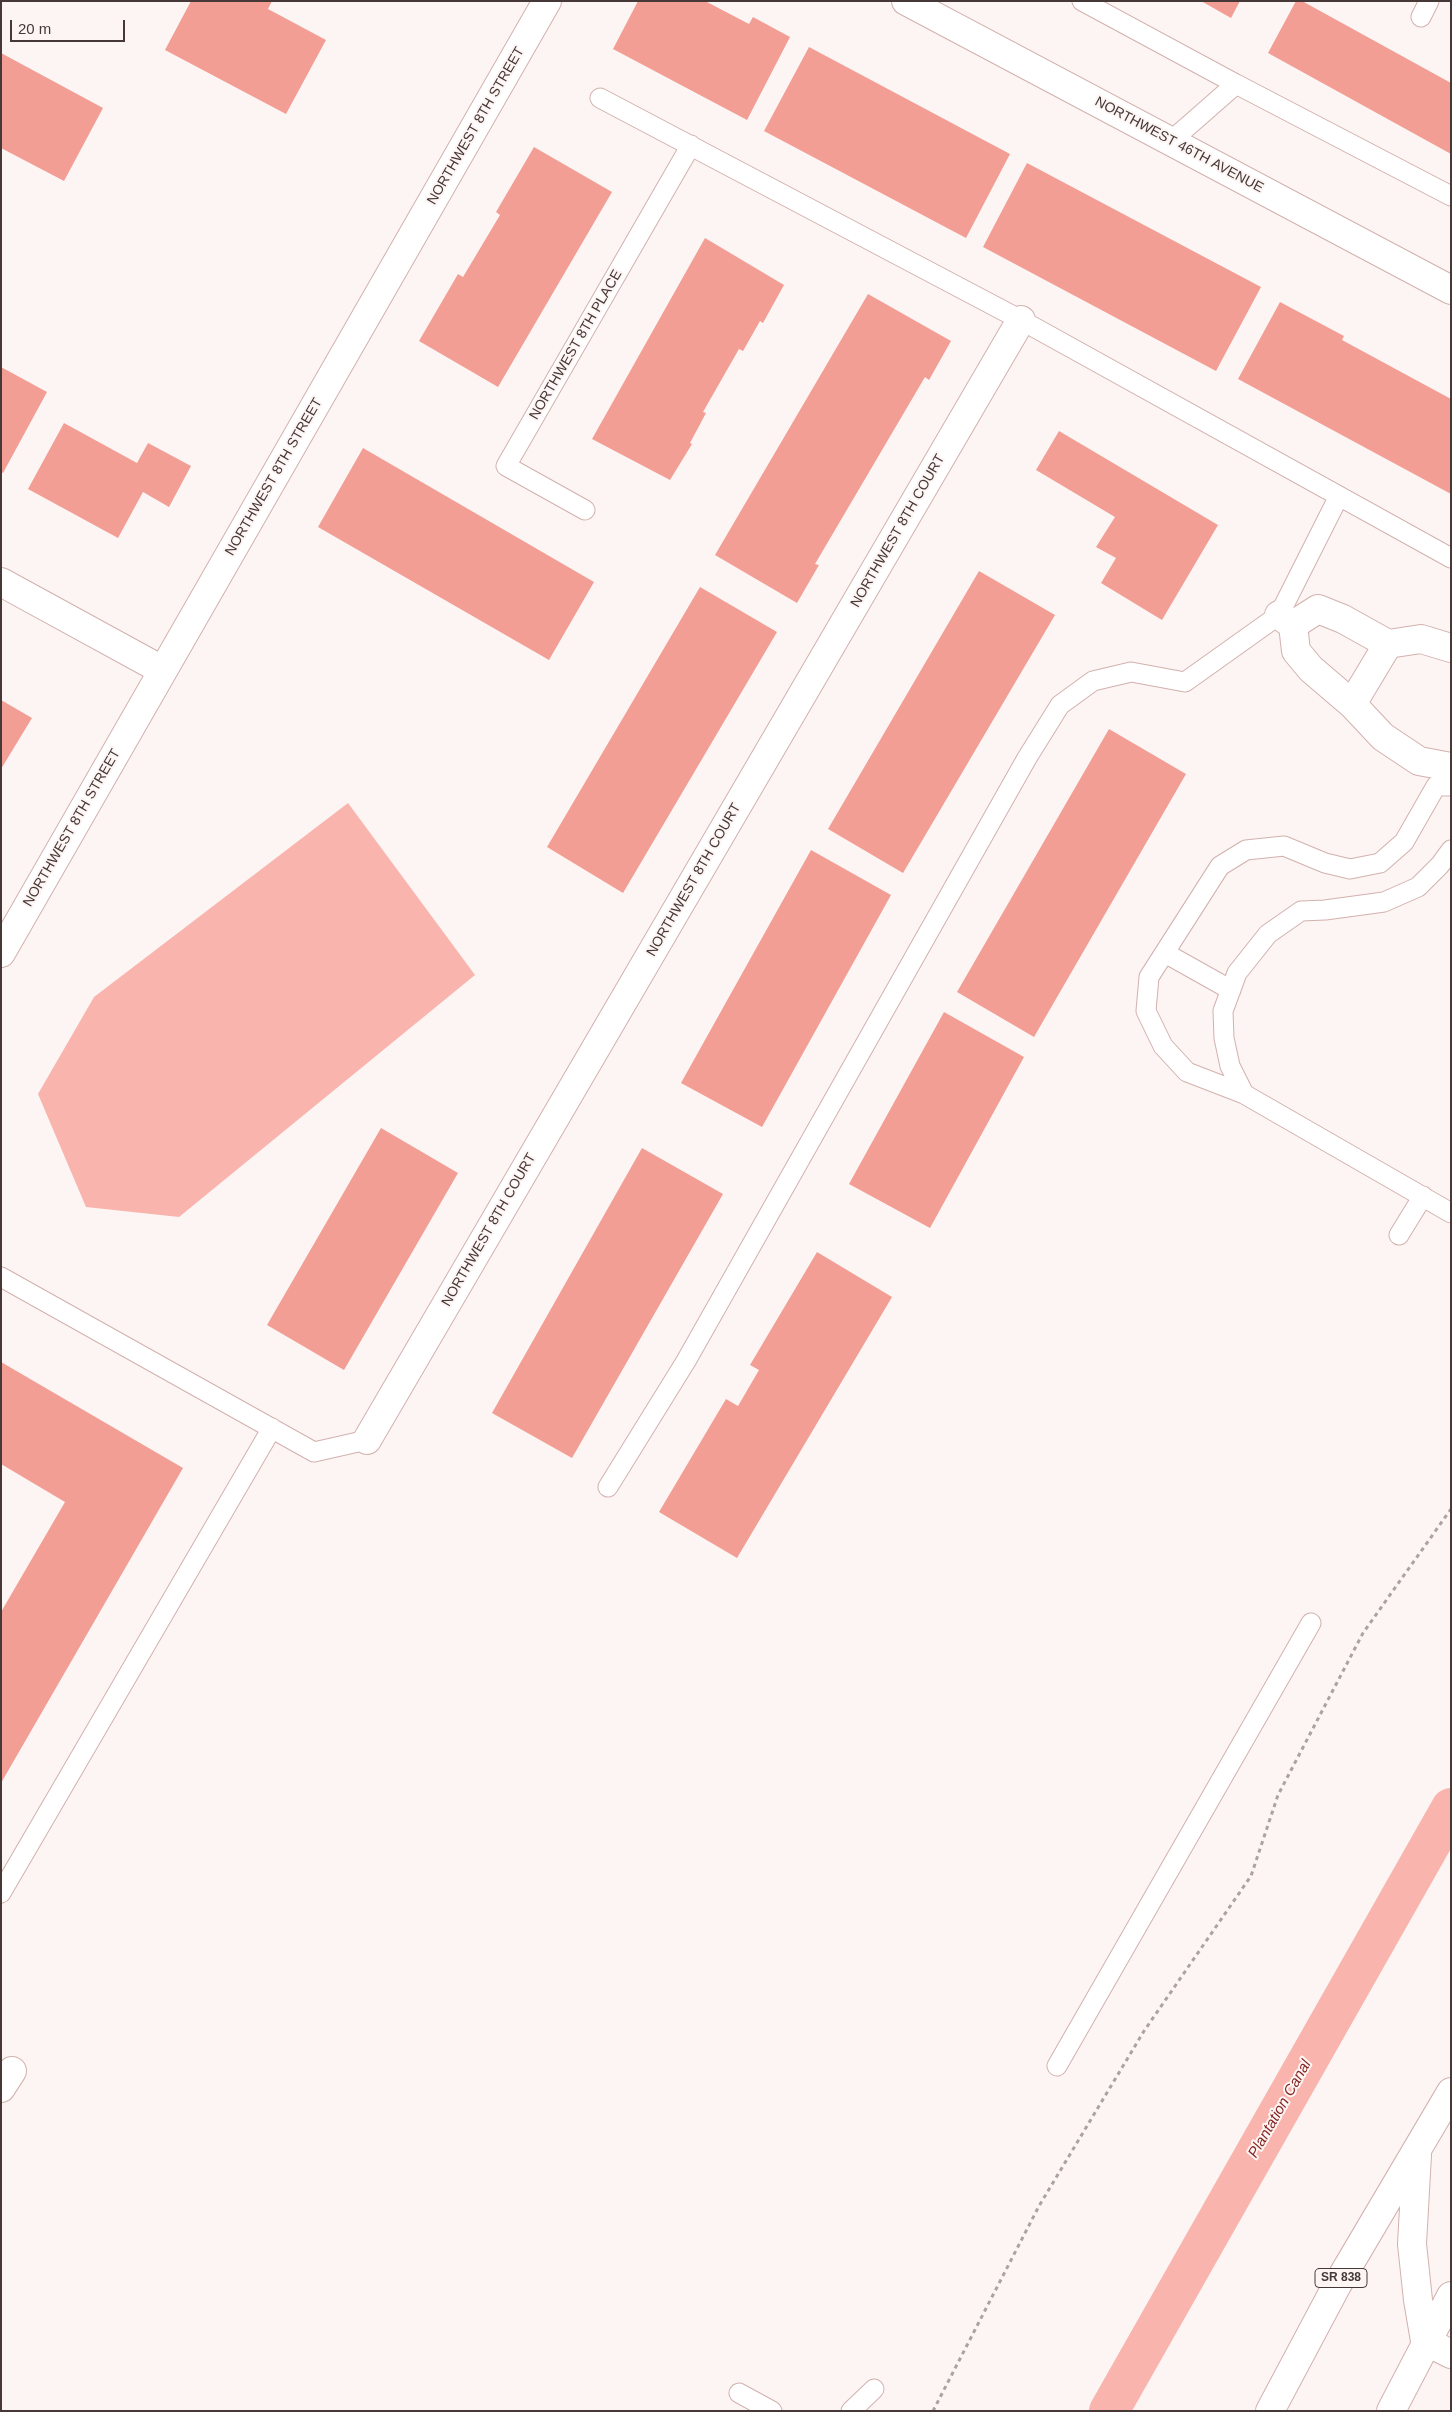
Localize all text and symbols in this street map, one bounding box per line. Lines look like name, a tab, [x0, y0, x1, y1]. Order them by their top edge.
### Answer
scale bar	[12, 10, 128, 42]
text: 20 m	[18, 20, 51, 37]
street label: NORTHWEST 8TH STREET	[424, 44, 528, 208]
street label: NORTHWEST 46TH AVENUE	[1092, 93, 1266, 197]
street label: NORTHWEST 8TH PLACE	[526, 267, 626, 423]
street label: NORTHWEST 8TH STREET	[222, 395, 326, 559]
street label: NORTHWEST 8TH COURT	[847, 452, 949, 610]
street label: NORTHWEST 8TH STREET	[20, 746, 124, 910]
street label: NORTHWEST 8TH COURT	[643, 801, 745, 959]
street label: NORTHWEST 8TH COURT	[438, 1151, 540, 1309]
water label: Plantation Canal	[1245, 2057, 1315, 2161]
road number: SR 838	[1315, 2268, 1367, 2288]

